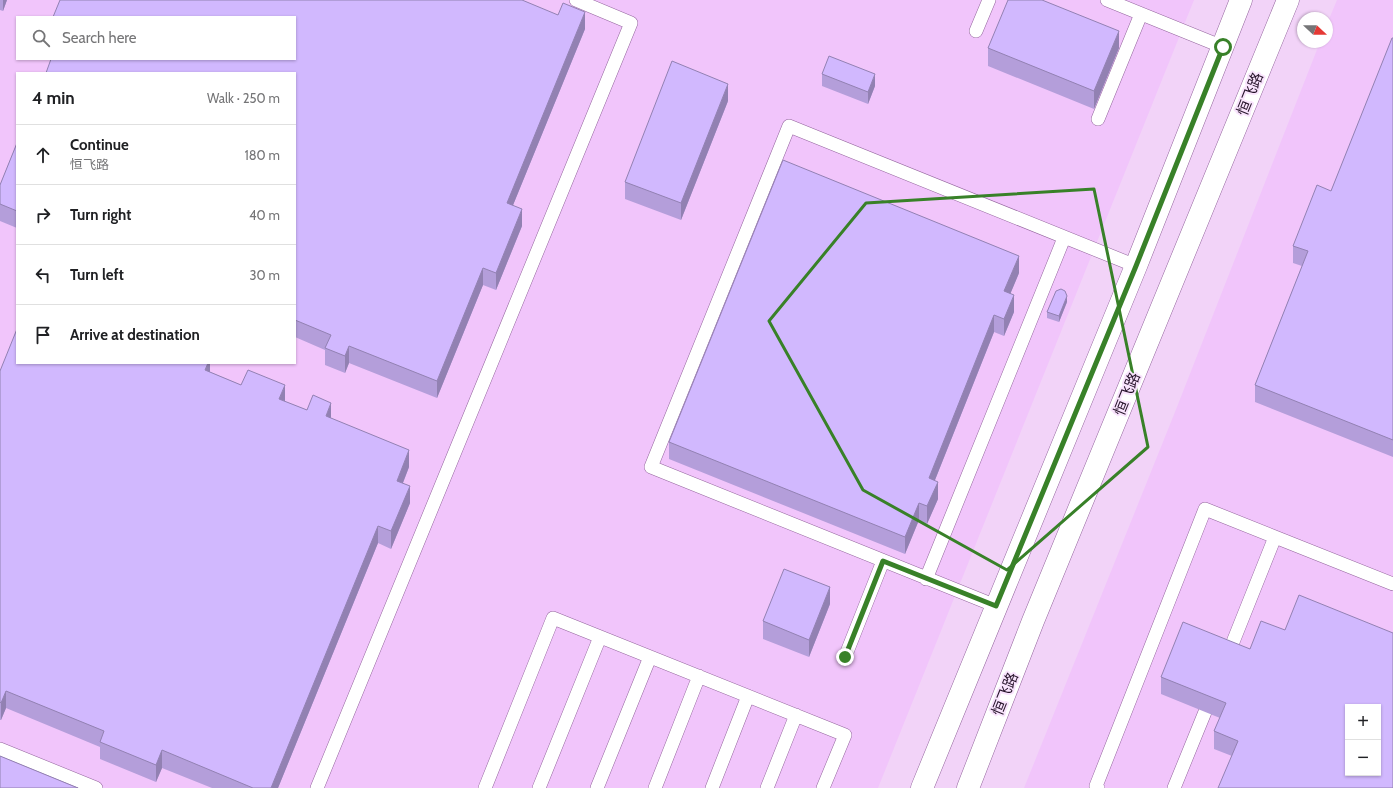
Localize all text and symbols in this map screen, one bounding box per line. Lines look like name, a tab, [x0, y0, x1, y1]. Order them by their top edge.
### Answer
north arrow	[1297, 12, 1333, 48]
search box	[16, 16, 296, 60]
icon: search	[30, 27, 52, 49]
text: Search here	[62, 29, 137, 47]
route start	[1214, 38, 1232, 56]
street label: 恒飞路	[1233, 70, 1267, 118]
text: 4 min	[32, 88, 75, 108]
text: Walk · 250 m	[207, 90, 280, 106]
text: Continue	[70, 136, 129, 154]
icon: ahead	[32, 144, 54, 166]
text: 180 m	[244, 147, 280, 163]
text: 恒飞路	[70, 156, 109, 172]
icon: right	[32, 204, 54, 226]
text: Turn right	[70, 206, 131, 224]
text: 40 m	[249, 207, 280, 223]
icon: left	[32, 264, 54, 286]
text: Turn left	[70, 266, 124, 284]
text: 30 m	[250, 267, 280, 283]
icon: arrive	[32, 324, 54, 346]
text: Arrive at destination	[70, 326, 200, 344]
street label: 恒飞路	[1110, 370, 1144, 418]
route end	[836, 648, 854, 666]
street label: 恒飞路	[988, 670, 1022, 718]
map controls	[1345, 704, 1381, 776]
button: +	[1345, 704, 1381, 740]
button: −	[1345, 740, 1381, 776]

